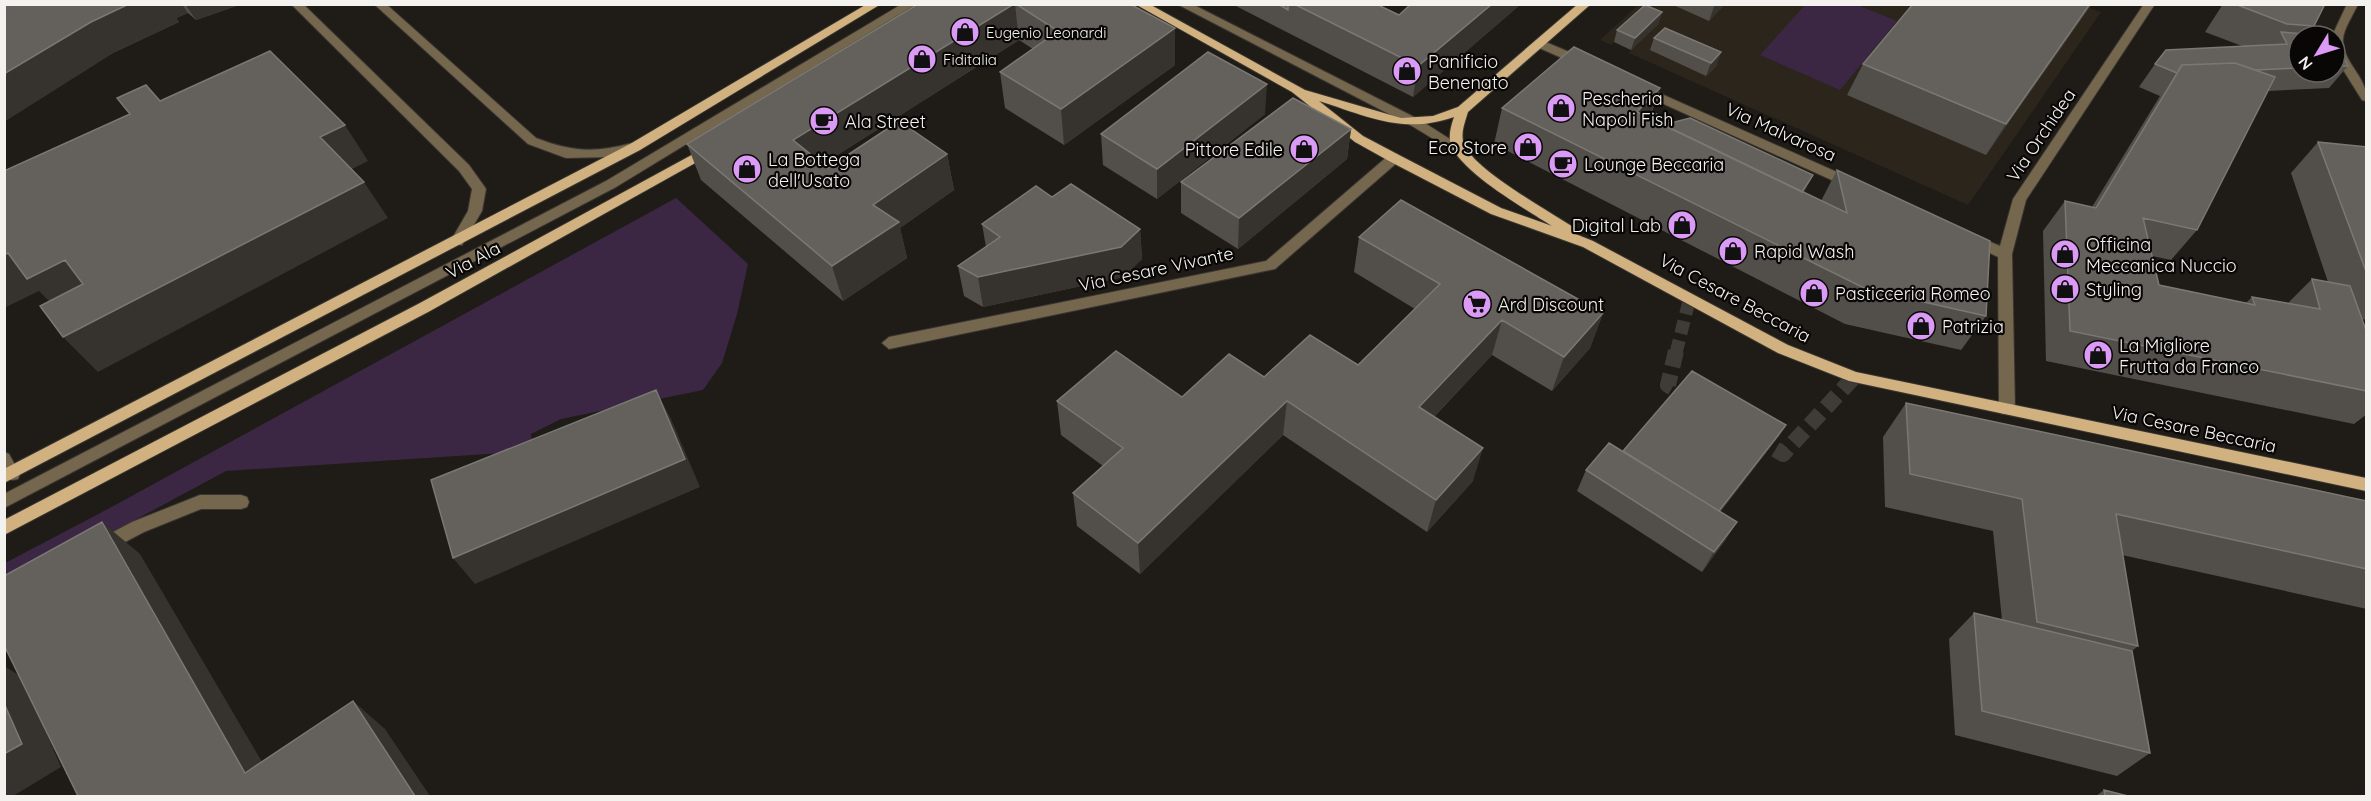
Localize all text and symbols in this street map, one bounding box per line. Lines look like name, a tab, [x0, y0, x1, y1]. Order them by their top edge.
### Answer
shop icon: Eugenio Leonardi	[949, 16, 981, 48]
place label: Eugenio Leonardi	[986, 23, 1106, 42]
north arrow	[2287, 24, 2347, 84]
shop icon: Fiditalia	[906, 43, 938, 75]
place label: Fiditalia	[943, 50, 997, 69]
place label: Panificio Benenato	[1428, 50, 1509, 94]
text: N	[2294, 52, 2317, 74]
shop icon: Panificio Benenato	[1391, 55, 1423, 87]
street label: Via Orchidea	[2001, 84, 2081, 186]
place label: Pescheria Napoli Fish	[1582, 87, 1673, 131]
shop icon: Pescheria Napoli Fish	[1545, 92, 1577, 124]
street label: Via Malvarosa	[1722, 97, 1840, 167]
cafe icon: Ala Street	[808, 105, 840, 137]
place label: Ala Street	[845, 110, 926, 133]
shop icon: Eco Store	[1512, 131, 1544, 163]
shop icon: Pittore Edile	[1288, 133, 1320, 165]
place label: Eco Store	[1428, 136, 1507, 159]
place label: Pittore Edile	[1185, 138, 1283, 161]
place label: La Bottega dell'Usato	[768, 148, 860, 192]
cafe icon: Lounge Beccaria	[1547, 148, 1579, 180]
shop icon: La Bottega dell'Usato	[731, 153, 763, 185]
place label: Lounge Beccaria	[1584, 153, 1724, 176]
shop icon: Digital Lab	[1666, 209, 1698, 241]
place label: Digital Lab	[1572, 214, 1661, 237]
place label: Officina Meccanica Nuccio	[2086, 233, 2237, 277]
shop icon: Rapid Wash	[1717, 235, 1749, 267]
street label: Via Ala	[442, 236, 504, 284]
shop icon: Officina Meccanica Nuccio	[2049, 238, 2081, 270]
place label: Rapid Wash	[1754, 240, 1854, 263]
street label: Via Cesare Vivante	[1077, 241, 1235, 297]
street label: Via Cesare Beccaria	[1656, 248, 1814, 348]
shop icon: Styling	[2049, 273, 2081, 305]
shop icon: Pasticceria Romeo	[1798, 277, 1830, 309]
place label: Styling	[2086, 278, 2142, 301]
place label: Pasticceria Romeo	[1835, 282, 1991, 305]
supermarket icon: Ard Discount	[1461, 288, 1493, 320]
place label: Ard Discount	[1498, 293, 1604, 316]
shop icon: Patrizia	[1905, 310, 1937, 342]
place label: Patrizia	[1942, 315, 2004, 338]
place label: La Migliore Frutta da Franco	[2119, 334, 2259, 378]
shop icon: La Migliore Frutta da Franco	[2082, 339, 2114, 371]
street label: Via Cesare Beccaria	[2110, 400, 2278, 458]

